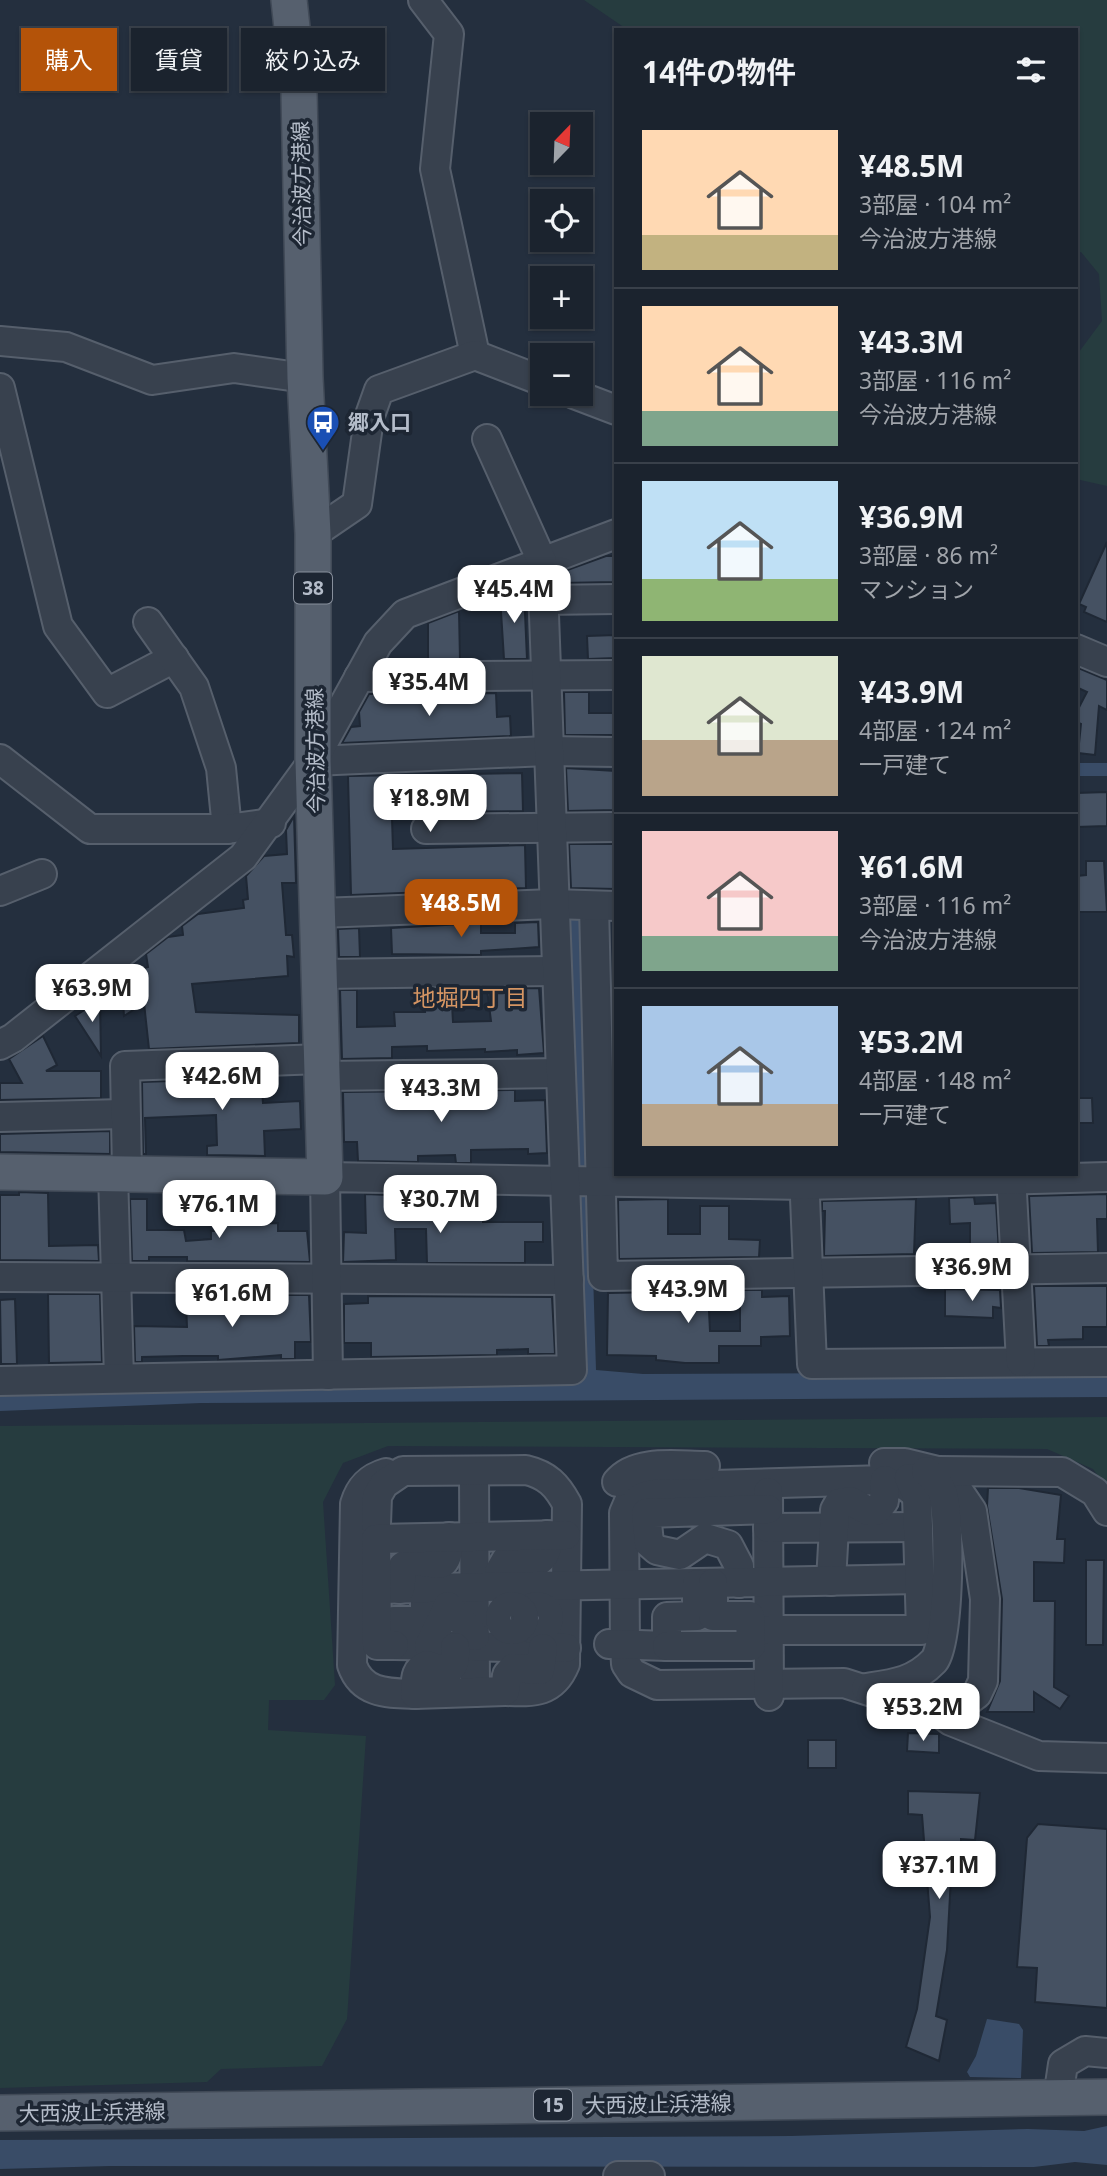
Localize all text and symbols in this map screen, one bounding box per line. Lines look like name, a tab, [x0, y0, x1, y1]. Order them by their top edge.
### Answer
chip: 購入	[21, 28, 117, 91]
chip: 賃貸	[131, 28, 227, 91]
chip: 絞り込み	[241, 28, 385, 91]
text: 14件の物件	[642, 51, 796, 92]
icon: filters	[1012, 51, 1050, 89]
north arrow	[530, 112, 593, 175]
map controls	[530, 112, 593, 406]
street label: 今治波方港線	[286, 121, 316, 247]
text: ¥48.5M	[859, 145, 964, 186]
icon: home	[698, 158, 782, 242]
text: 3部屋 · 104 m²	[859, 188, 1011, 220]
button: locate	[530, 189, 593, 252]
text: 今治波方港線	[859, 222, 997, 254]
button: +	[530, 266, 593, 329]
text: ¥43.3M	[859, 321, 964, 362]
icon: home	[698, 334, 782, 418]
button: −	[530, 343, 593, 406]
text: 3部屋 · 116 m²	[859, 364, 1011, 396]
text: 今治波方港線	[859, 398, 997, 430]
bus stop icon: 郷入口	[304, 403, 342, 452]
place label: 郷入口	[348, 408, 411, 436]
text: ¥36.9M	[859, 496, 964, 537]
icon: home	[698, 509, 782, 593]
text: 3部屋 · 86 m²	[859, 539, 998, 571]
pin: ¥45.4M	[457, 566, 571, 625]
road number: 38	[294, 572, 332, 604]
text: ¥45.4M	[474, 572, 554, 604]
text: マンション	[859, 573, 974, 605]
pin: ¥35.4M	[372, 658, 486, 718]
text: ¥35.4M	[389, 665, 469, 697]
text: ¥43.9M	[859, 671, 964, 712]
icon: home	[698, 684, 782, 768]
street label: 今治波方港線	[300, 688, 330, 814]
text: 4部屋 · 124 m²	[859, 714, 1011, 746]
text: 一戸建て	[859, 748, 951, 780]
pin: ¥18.9M	[373, 774, 487, 834]
text: ¥18.9M	[390, 781, 470, 813]
text: ¥61.6M	[859, 846, 964, 887]
icon: home	[698, 859, 782, 943]
pin: ¥48.5M	[404, 880, 518, 939]
text: ¥48.5M	[421, 886, 501, 918]
text: 3部屋 · 116 m²	[859, 889, 1011, 921]
text: 今治波方港線	[859, 923, 997, 955]
pin: ¥63.9M	[35, 964, 149, 1024]
text: ¥63.9M	[52, 971, 132, 1003]
district label: 地堀四丁目	[413, 981, 528, 1013]
text: ¥53.2M	[859, 1021, 964, 1062]
icon: home	[698, 1034, 782, 1118]
pin: ¥42.6M	[165, 1052, 279, 1112]
text: ¥42.6M	[182, 1059, 262, 1091]
pin: ¥43.3M	[384, 1064, 498, 1124]
text: 4部屋 · 148 m²	[859, 1064, 1011, 1096]
text: ¥43.3M	[401, 1071, 481, 1103]
text: 一戸建て	[859, 1098, 951, 1130]
pin: ¥30.7M	[383, 1176, 497, 1235]
pin: ¥76.1M	[162, 1180, 276, 1240]
text: ¥30.7M	[400, 1182, 480, 1214]
text: ¥76.1M	[179, 1187, 259, 1219]
pin: ¥36.9M	[915, 1244, 1029, 1303]
text: ¥36.9M	[932, 1250, 1012, 1282]
pin: ¥43.9M	[631, 1266, 745, 1325]
pin: ¥61.6M	[175, 1270, 289, 1329]
text: ¥43.9M	[648, 1272, 728, 1304]
text: ¥61.6M	[192, 1276, 272, 1308]
pin: ¥53.2M	[866, 1684, 980, 1743]
text: ¥53.2M	[883, 1690, 963, 1722]
pin: ¥37.1M	[882, 1842, 996, 1901]
text: ¥37.1M	[899, 1848, 979, 1880]
street label: 大西波止浜港線	[584, 2089, 732, 2119]
road number: 15	[534, 2090, 572, 2120]
street label: 大西波止浜港線	[18, 2097, 166, 2127]

